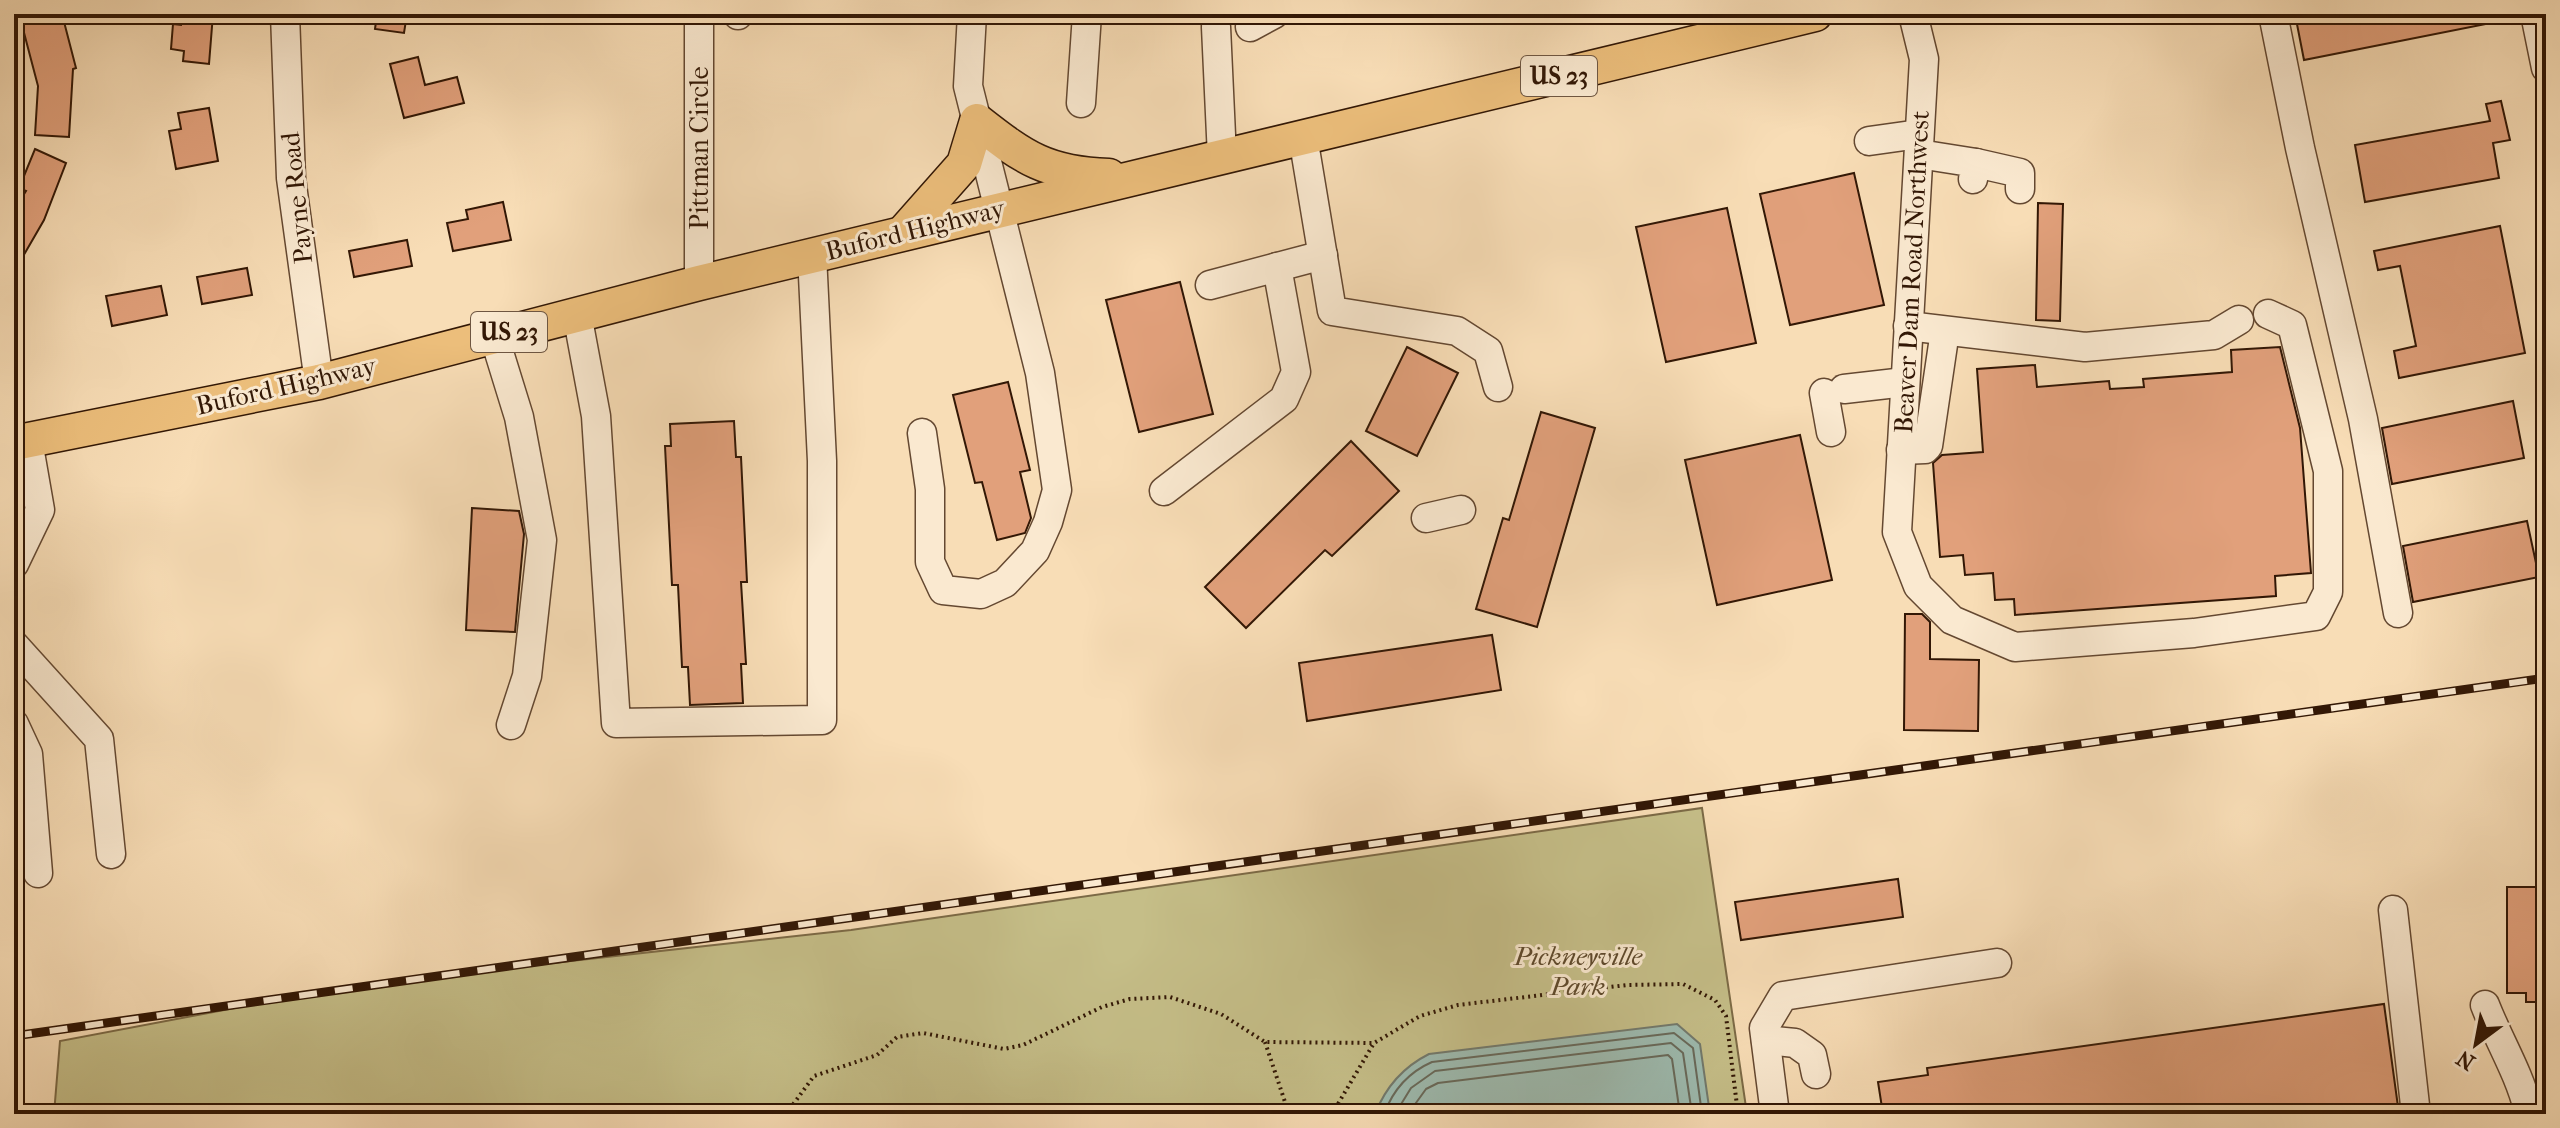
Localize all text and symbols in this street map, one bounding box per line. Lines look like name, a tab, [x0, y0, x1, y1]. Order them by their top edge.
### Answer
road number: US 23	[1521, 56, 1597, 96]
street label: Pittman Circle	[684, 66, 715, 230]
street label: Beaver Dam Road Northwest	[1888, 109, 1936, 434]
street label: Payne Road	[275, 130, 319, 265]
street label: Buford Highway	[822, 192, 1009, 267]
road number: US 23	[471, 312, 547, 352]
street label: Buford Highway	[193, 350, 380, 422]
park label: Pickneyville Park	[1513, 941, 1644, 1002]
north arrow	[2436, 1004, 2516, 1084]
text: N	[2452, 1045, 2480, 1076]

